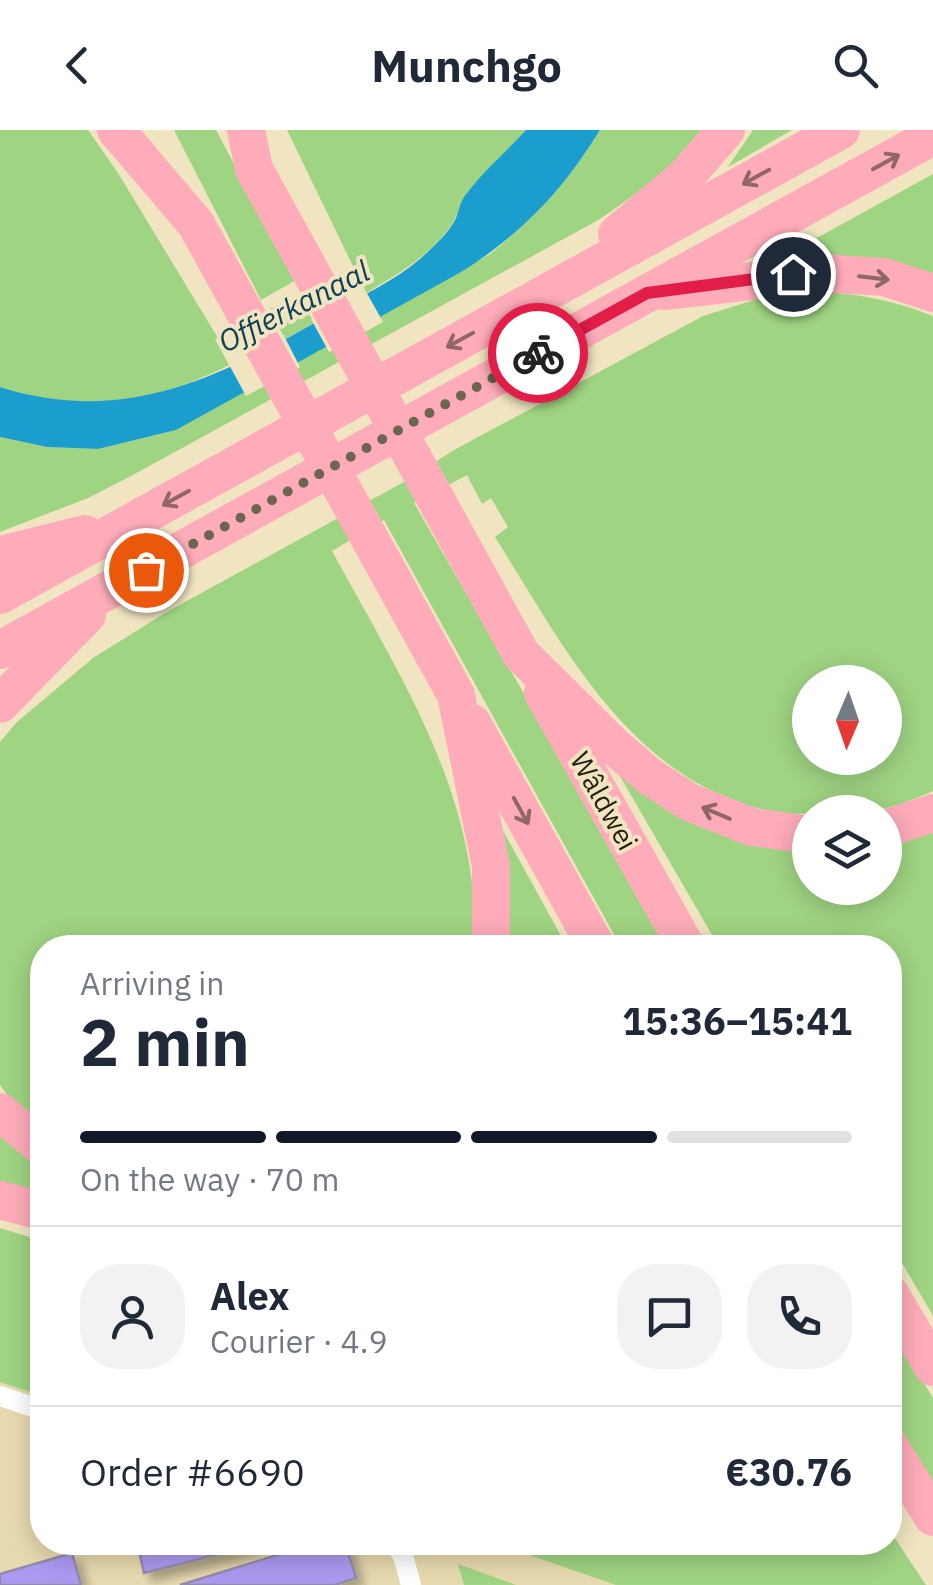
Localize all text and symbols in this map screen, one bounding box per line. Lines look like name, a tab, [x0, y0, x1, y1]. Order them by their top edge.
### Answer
text: Munchgo	[371, 36, 562, 94]
icon: back	[50, 38, 105, 93]
icon: search	[828, 38, 883, 93]
one-way arrow	[871, 152, 900, 171]
one-way arrow	[741, 168, 771, 187]
pin	[751, 232, 836, 317]
icon: home	[766, 247, 821, 302]
water label: Offierkanaal	[211, 251, 376, 360]
one-way arrow	[857, 269, 889, 288]
courier	[488, 303, 588, 403]
icon: bike	[511, 326, 566, 381]
one-way arrow	[446, 331, 475, 351]
one-way arrow	[161, 488, 191, 508]
pin	[104, 528, 189, 613]
icon: bag	[119, 543, 174, 598]
north arrow	[792, 665, 902, 775]
map controls	[792, 665, 902, 905]
street label: Wâldwei	[562, 745, 647, 857]
one-way arrow	[511, 795, 531, 825]
button: layers	[792, 795, 902, 905]
one-way arrow	[701, 803, 731, 821]
text: Arriving in	[80, 962, 225, 1004]
text: 15:36–15:41	[622, 996, 852, 1045]
text: 2 min	[80, 999, 250, 1084]
text: On the way · 70 m	[80, 1158, 340, 1200]
button: person	[80, 1264, 185, 1369]
button: chat	[617, 1264, 722, 1369]
button: phone	[747, 1264, 852, 1369]
text: Alex	[210, 1271, 290, 1320]
text: Courier · 4.9	[210, 1320, 388, 1362]
text: Order #6690	[80, 1447, 305, 1496]
text: €30.76	[725, 1447, 852, 1496]

